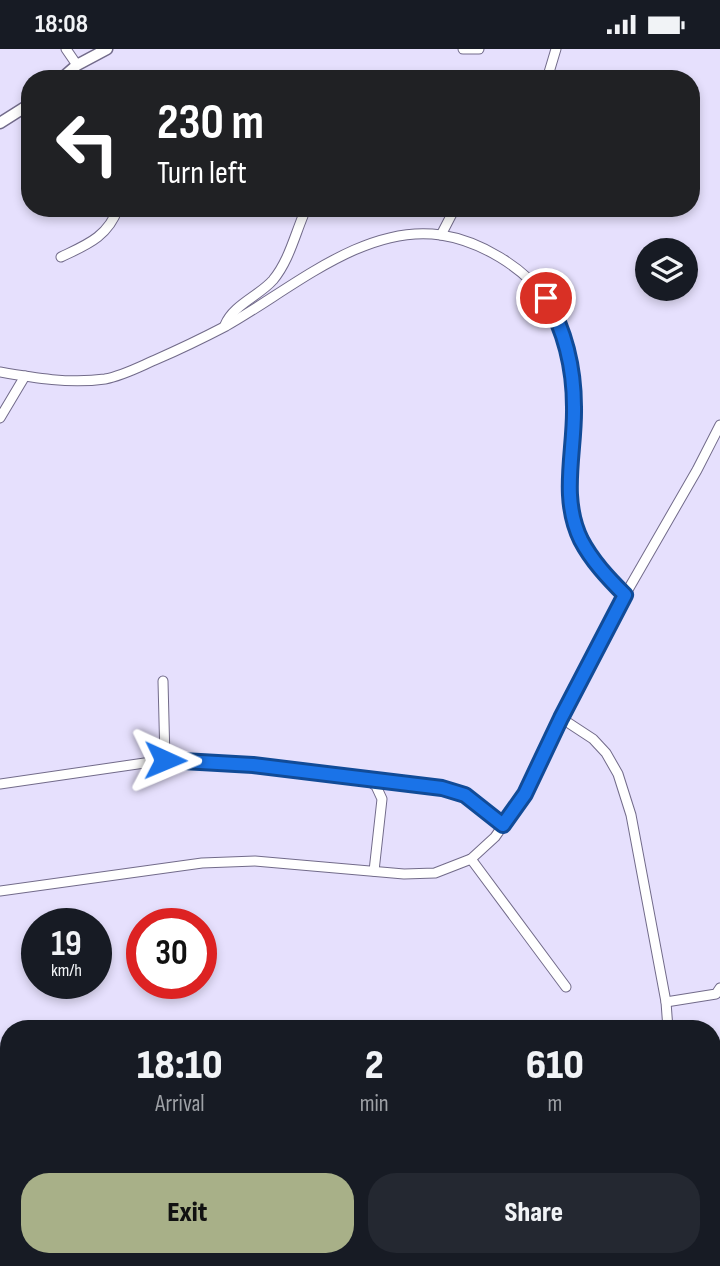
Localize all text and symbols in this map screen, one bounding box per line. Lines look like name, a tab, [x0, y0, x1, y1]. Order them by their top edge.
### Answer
text: 18:08	[35, 9, 88, 40]
text: 230 m	[157, 94, 264, 153]
icon: left	[42, 98, 133, 189]
text: Turn left	[157, 154, 247, 193]
map controls	[635, 238, 698, 301]
button: layers	[635, 238, 698, 301]
pin	[516, 268, 576, 328]
icon: arrive	[527, 279, 565, 317]
position arrow	[128, 723, 202, 797]
speed limit sign: 30	[126, 908, 217, 999]
text: 19	[51, 923, 82, 966]
text: km/h	[51, 960, 82, 981]
text: 18:10	[137, 1040, 223, 1091]
text: 2	[365, 1040, 384, 1091]
text: 610	[526, 1040, 584, 1091]
text: Arrival	[155, 1090, 205, 1118]
text: min	[360, 1090, 389, 1118]
text: m	[547, 1090, 562, 1118]
button: Exit	[21, 1173, 354, 1253]
button: Share	[368, 1173, 700, 1253]

